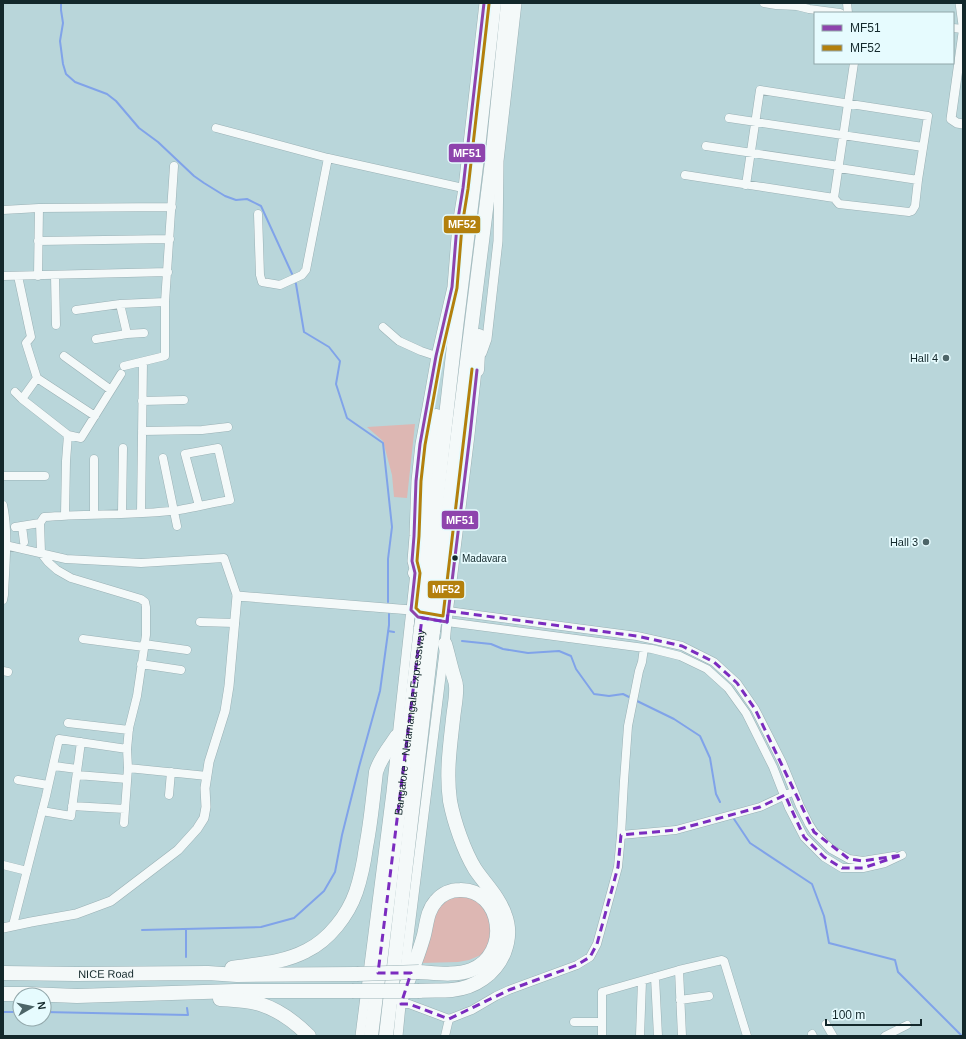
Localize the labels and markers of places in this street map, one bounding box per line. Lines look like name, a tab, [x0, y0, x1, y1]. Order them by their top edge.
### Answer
place label: Hall 4	[910, 352, 938, 364]
marker: Hall 4	[941, 353, 951, 363]
place label: Hall 3	[890, 536, 918, 548]
marker: Hall 3	[921, 537, 931, 547]
marker: Madavara	[450, 553, 460, 563]
place label: Madavara	[462, 553, 507, 564]

